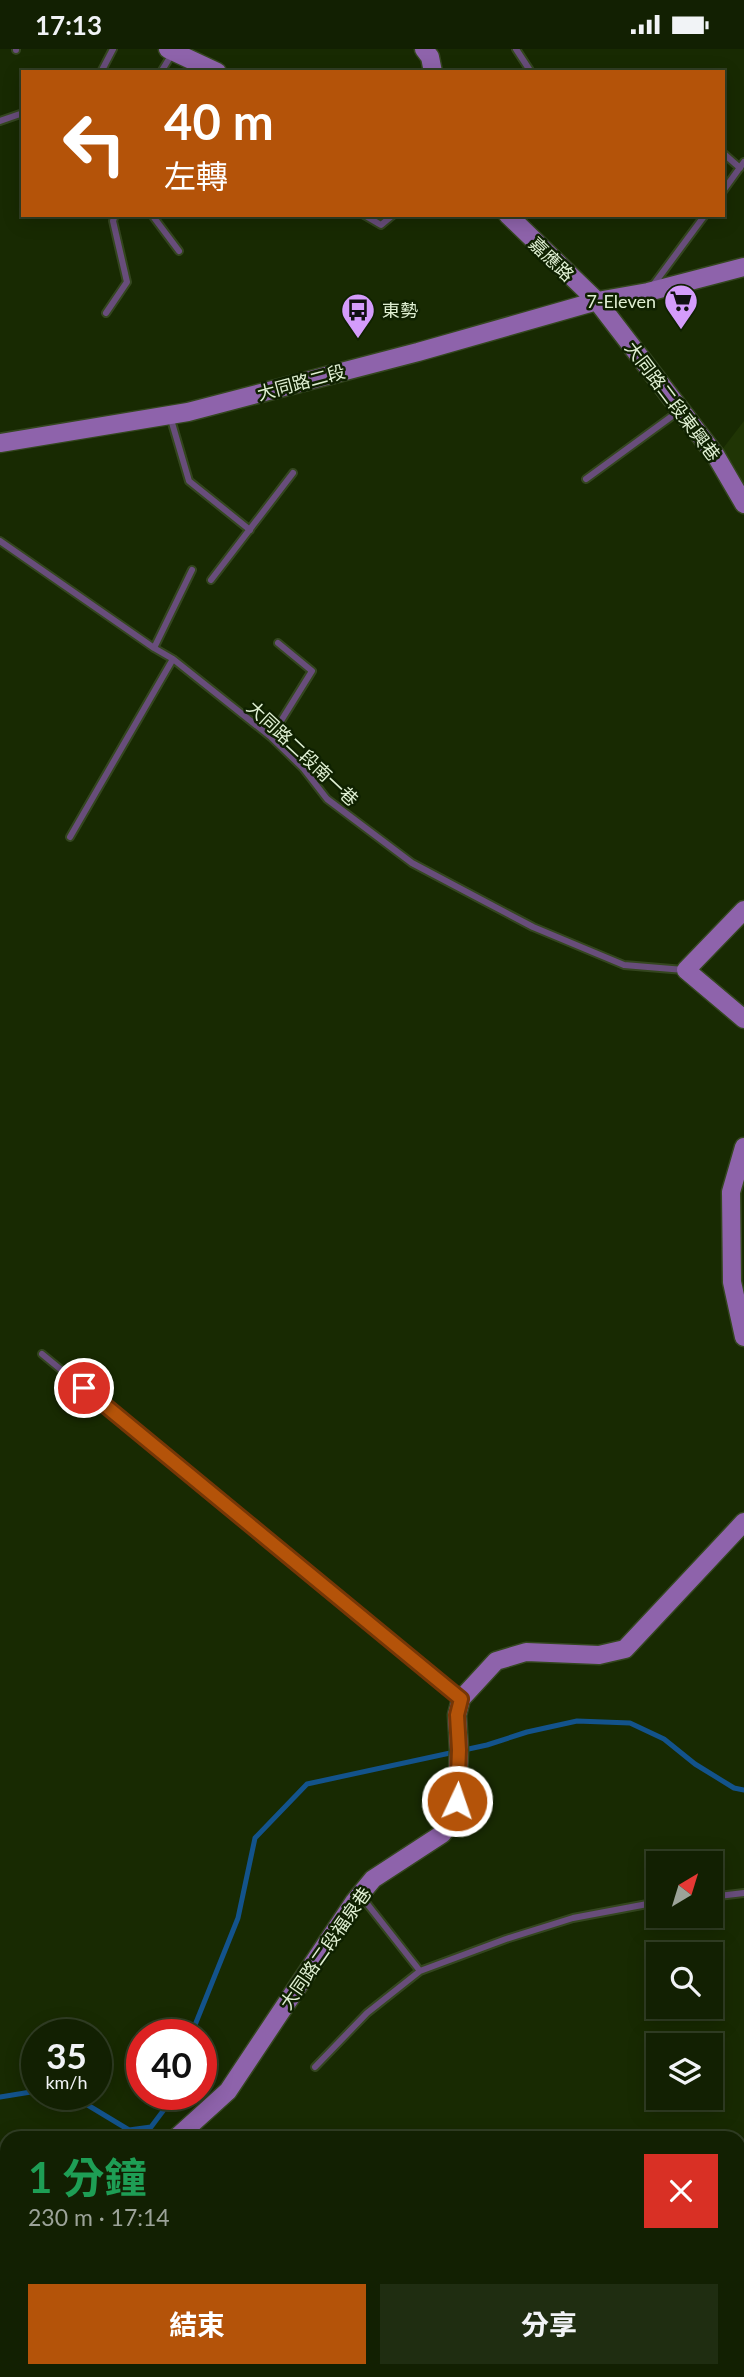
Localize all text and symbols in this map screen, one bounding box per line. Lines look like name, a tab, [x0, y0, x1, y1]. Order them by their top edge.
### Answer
text: 17:13	[35, 9, 102, 41]
text: 40 m	[164, 92, 274, 150]
icon: left	[49, 98, 140, 189]
text: 左轉	[164, 156, 228, 195]
street label: 嘉應路	[525, 232, 579, 286]
supermarket icon: 7-Eleven	[662, 282, 700, 331]
place label: 7-Eleven	[586, 290, 656, 312]
bus stop icon: 東勢	[339, 291, 377, 340]
place label: 東勢	[382, 299, 418, 321]
street label: 大同路二段東興巷	[621, 337, 725, 465]
street label: 大同路二段	[255, 360, 347, 404]
street label: 大同路二段南一巷	[243, 696, 363, 810]
pin	[54, 1358, 114, 1418]
icon: arrive	[65, 1369, 103, 1407]
position arrow	[420, 1764, 494, 1838]
north arrow	[646, 1851, 723, 1929]
map controls	[646, 1851, 723, 2110]
street label: 大同路二段福泉巷	[275, 1883, 375, 2013]
button: search	[646, 1942, 723, 2019]
speed limit sign: 40	[126, 2019, 217, 2110]
button: layers	[646, 2033, 723, 2110]
text: 35	[46, 2034, 87, 2076]
text: km/h	[45, 2071, 88, 2093]
text: 1 分鐘	[28, 2152, 147, 2202]
button: close	[644, 2154, 718, 2228]
text: 230 m · 17:14	[28, 2203, 170, 2231]
button: 結束	[28, 2284, 366, 2364]
button: 分享	[380, 2284, 718, 2364]

